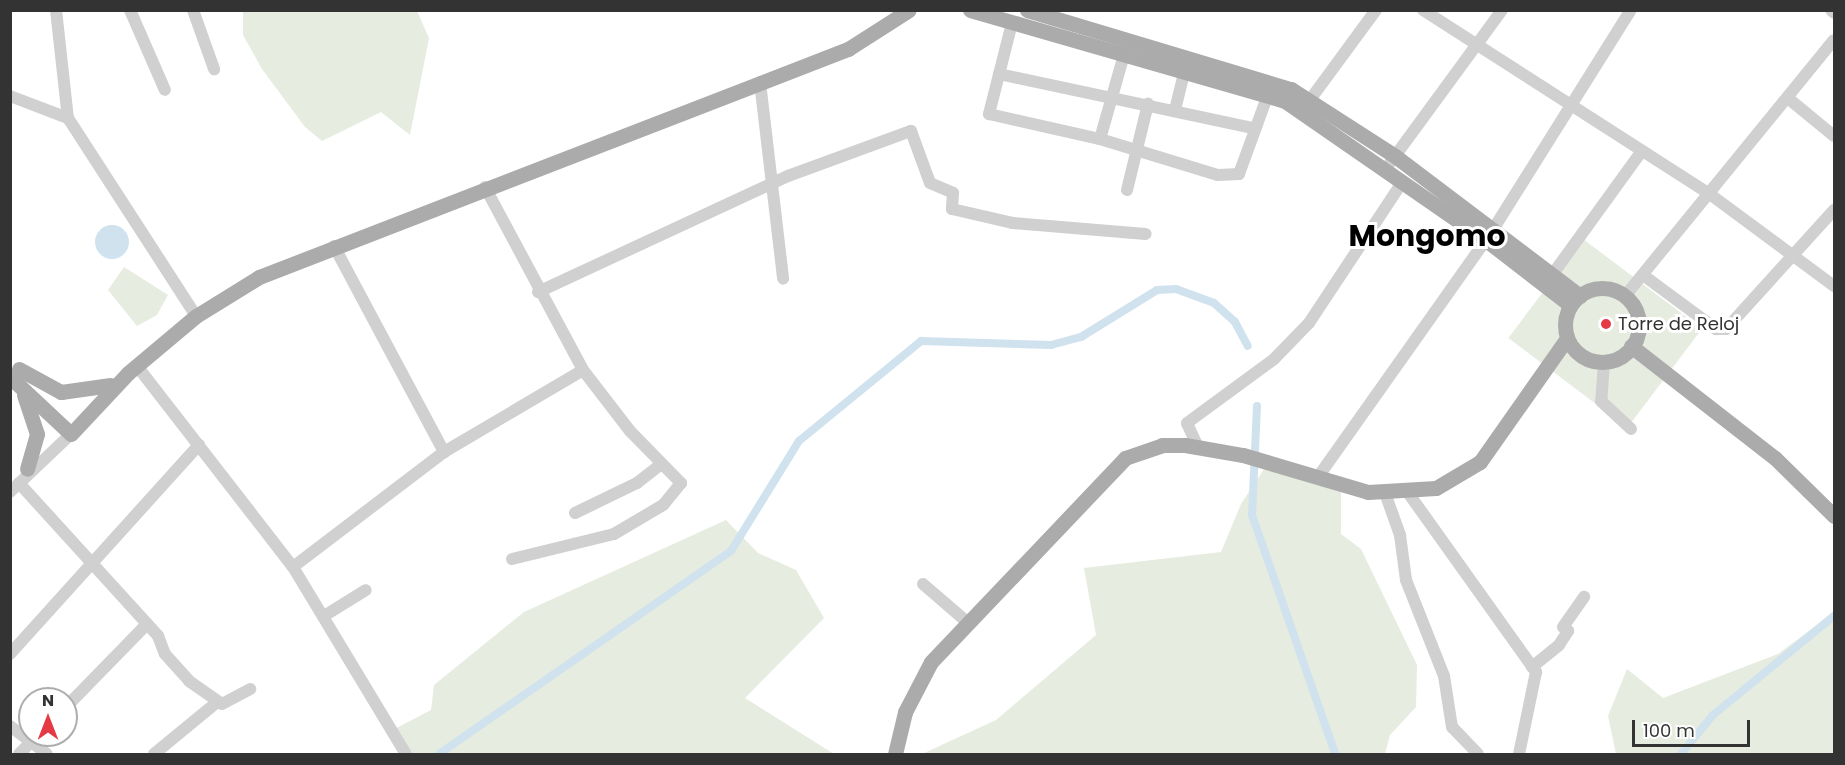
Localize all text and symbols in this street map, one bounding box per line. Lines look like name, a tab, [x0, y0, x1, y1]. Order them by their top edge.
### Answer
district label: Mongomo	[1348, 218, 1506, 254]
place label: Torre de Reloj	[1618, 313, 1739, 335]
marker: Torre de Reloj	[1599, 317, 1613, 331]
north arrow	[18, 687, 78, 747]
text: N	[42, 689, 54, 712]
scale bar	[1635, 708, 1754, 746]
text: 100 m	[1643, 718, 1695, 743]

